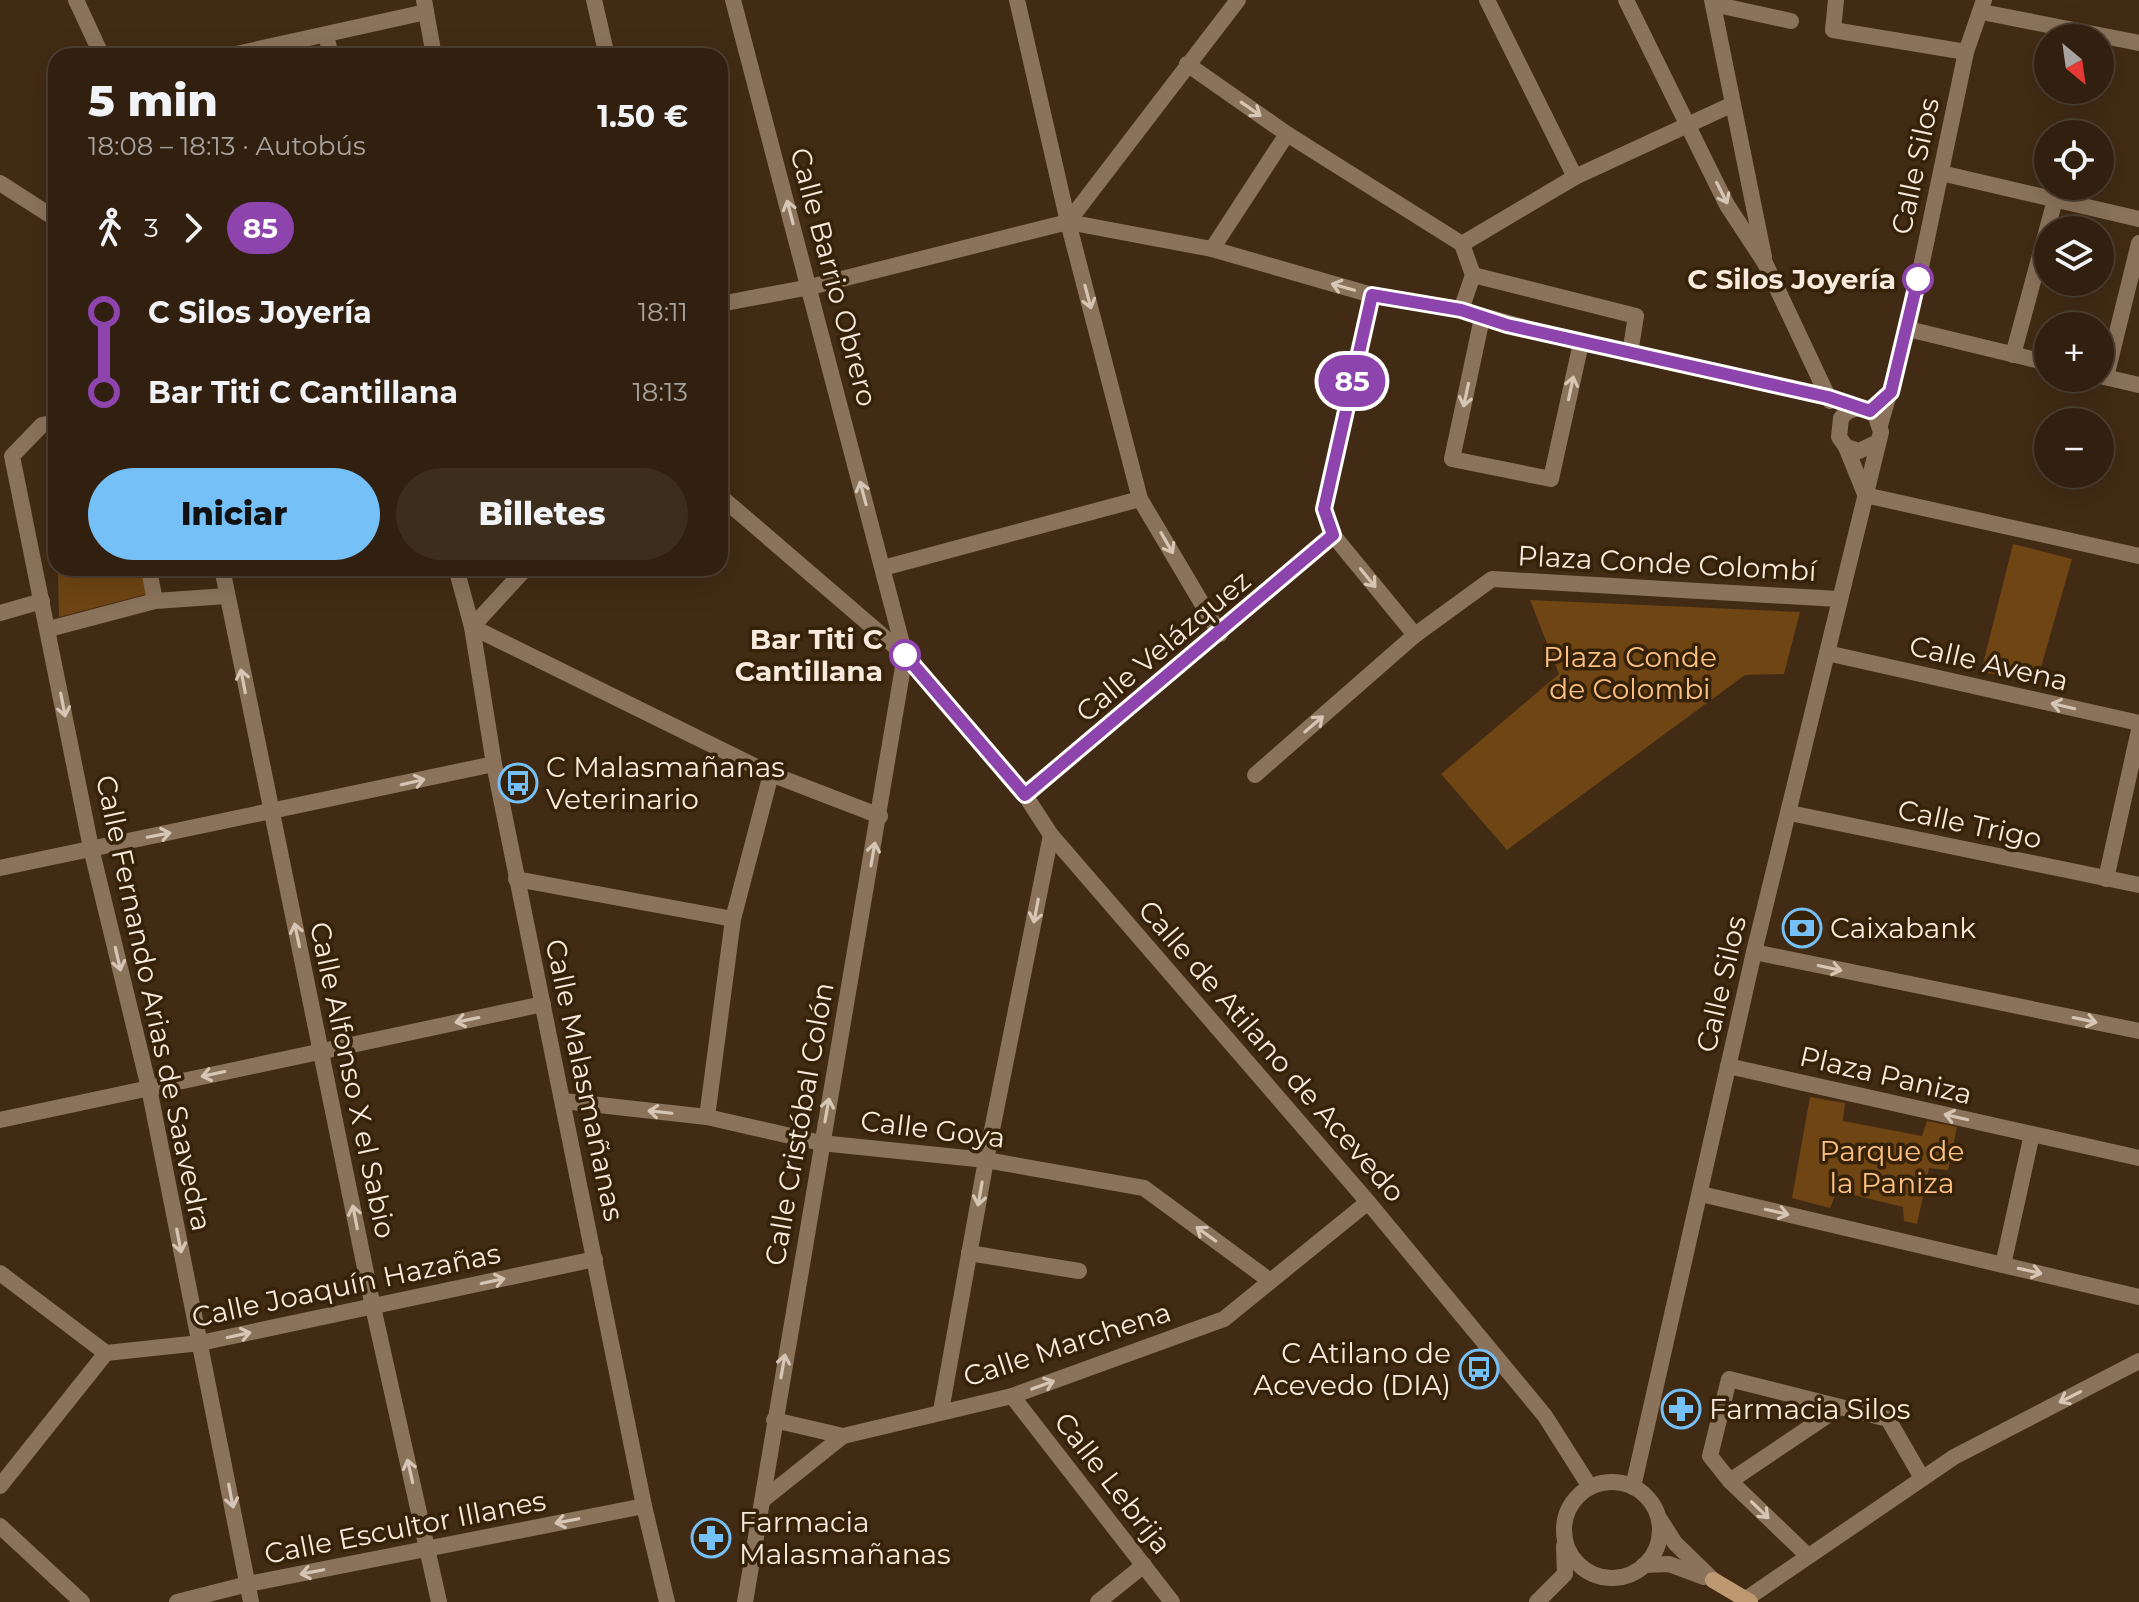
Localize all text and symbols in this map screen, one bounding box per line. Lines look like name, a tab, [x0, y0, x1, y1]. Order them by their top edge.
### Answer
north arrow	[2034, 24, 2114, 104]
map controls	[2034, 24, 2114, 488]
text: 5 min	[88, 73, 218, 127]
street label: Calle Silos	[1884, 94, 1946, 238]
text: 1.50 €	[597, 98, 688, 135]
one-way arrow	[1240, 101, 1262, 117]
button: locate	[2034, 120, 2114, 200]
text: 18:08 – 18:13 · Autobús	[88, 130, 366, 162]
street label: Calle Barrio Obrero	[783, 144, 885, 410]
one-way arrow	[1714, 181, 1730, 204]
one-way arrow	[781, 199, 796, 225]
icon: walk	[88, 206, 132, 250]
icon: forward	[171, 206, 215, 250]
text: 85	[243, 211, 278, 245]
text: 3	[144, 212, 159, 244]
button: layers	[2034, 216, 2114, 296]
place label: C Silos Joyería	[1687, 262, 1896, 296]
marker: C Silos Joyería	[1903, 264, 1933, 294]
one-way arrow	[1330, 279, 1356, 294]
one-way arrow	[1081, 284, 1096, 310]
text: C Silos Joyería	[148, 294, 372, 331]
text: 18:11	[638, 296, 688, 328]
button: +	[2034, 312, 2114, 392]
line badge: 85	[1316, 355, 1388, 407]
text: 85	[1334, 364, 1370, 398]
text: Bar Titi C Cantillana	[148, 374, 458, 411]
text: 18:13	[632, 376, 688, 408]
one-way arrow	[1564, 376, 1579, 401]
one-way arrow	[1457, 381, 1472, 407]
button: −	[2034, 408, 2114, 488]
button: Iniciar	[88, 468, 380, 560]
button: Billetes	[396, 468, 688, 560]
one-way arrow	[855, 480, 870, 506]
one-way arrow	[1159, 531, 1175, 554]
street label: Plaza Conde Colombí	[1517, 538, 1819, 588]
street label: Calle Velázquez	[1069, 563, 1257, 729]
one-way arrow	[1359, 567, 1377, 587]
place label: Bar Titi C Cantillana	[735, 622, 883, 688]
street label: Calle Avena	[1906, 628, 2072, 698]
marker: Bar Titi C Cantillana	[890, 640, 920, 670]
park label: Plaza Conde de Colombi	[1543, 640, 1717, 706]
one-way arrow	[235, 668, 250, 694]
one-way arrow	[57, 692, 72, 718]
one-way arrow	[2051, 698, 2076, 713]
one-way arrow	[1304, 715, 1324, 733]
place label: C Malasmañanas Veterinario	[546, 750, 785, 816]
bus stop icon: C Malasmañanas Veterinario	[497, 762, 539, 804]
street label: Calle Fernando Arias de Saavedra	[89, 772, 219, 1234]
one-way arrow	[400, 774, 425, 789]
street label: Calle Trigo	[1895, 792, 2045, 856]
one-way arrow	[145, 827, 171, 842]
one-way arrow	[866, 842, 881, 867]
street label: Calle de Atilano de Acevedo	[1132, 893, 1412, 1209]
one-way arrow	[1028, 898, 1043, 923]
bank icon: Caixabank	[1781, 907, 1823, 949]
place label: Caixabank	[1830, 911, 1976, 945]
street label: Calle Silos	[1689, 912, 1753, 1056]
street label: Calle Alfonso X el Sabio	[303, 919, 403, 1241]
one-way arrow	[289, 923, 304, 948]
street label: Calle Malasmañanas	[539, 936, 631, 1224]
one-way arrow	[111, 946, 126, 972]
one-way arrow	[1817, 961, 1842, 976]
street label: Calle Cristóbal Colón	[757, 980, 841, 1268]
one-way arrow	[455, 1013, 480, 1028]
one-way arrow	[2072, 1013, 2097, 1028]
street label: Plaza Paniza	[1797, 1039, 1975, 1111]
one-way arrow	[201, 1067, 226, 1082]
one-way arrow	[821, 1098, 836, 1123]
street label: Calle Goya	[859, 1103, 1007, 1155]
one-way arrow	[647, 1105, 674, 1120]
one-way arrow	[1944, 1109, 1970, 1124]
park label: Parque de la Paniza	[1819, 1134, 1965, 1200]
one-way arrow	[971, 1180, 986, 1206]
one-way arrow	[347, 1205, 362, 1230]
one-way arrow	[1764, 1205, 1790, 1220]
one-way arrow	[1196, 1225, 1218, 1242]
one-way arrow	[172, 1228, 187, 1253]
street label: Calle Joaquín Hazañas	[189, 1236, 503, 1334]
one-way arrow	[2017, 1265, 2043, 1280]
one-way arrow	[480, 1273, 506, 1288]
street label: Calle Marchena	[959, 1294, 1175, 1394]
one-way arrow	[226, 1327, 251, 1342]
place label: C Atilano de Acevedo (DIA)	[1253, 1336, 1451, 1402]
bus stop icon: C Atilano de Acevedo (DIA)	[1458, 1348, 1500, 1390]
one-way arrow	[776, 1354, 791, 1379]
one-way arrow	[1030, 1376, 1055, 1391]
pharmacy icon: Farmacia Silos	[1660, 1388, 1702, 1430]
one-way arrow	[2058, 1389, 2082, 1405]
place label: Farmacia Silos	[1709, 1392, 1910, 1426]
street label: Calle Lebrija	[1047, 1405, 1179, 1561]
one-way arrow	[402, 1459, 417, 1484]
one-way arrow	[224, 1482, 239, 1508]
street label: Calle Escultor Illanes	[261, 1483, 549, 1571]
one-way arrow	[1750, 1501, 1770, 1520]
place label: Farmacia Malasmañanas	[739, 1505, 951, 1571]
one-way arrow	[555, 1515, 581, 1530]
pharmacy icon: Farmacia Malasmañanas	[690, 1517, 732, 1559]
one-way arrow	[300, 1565, 326, 1580]

